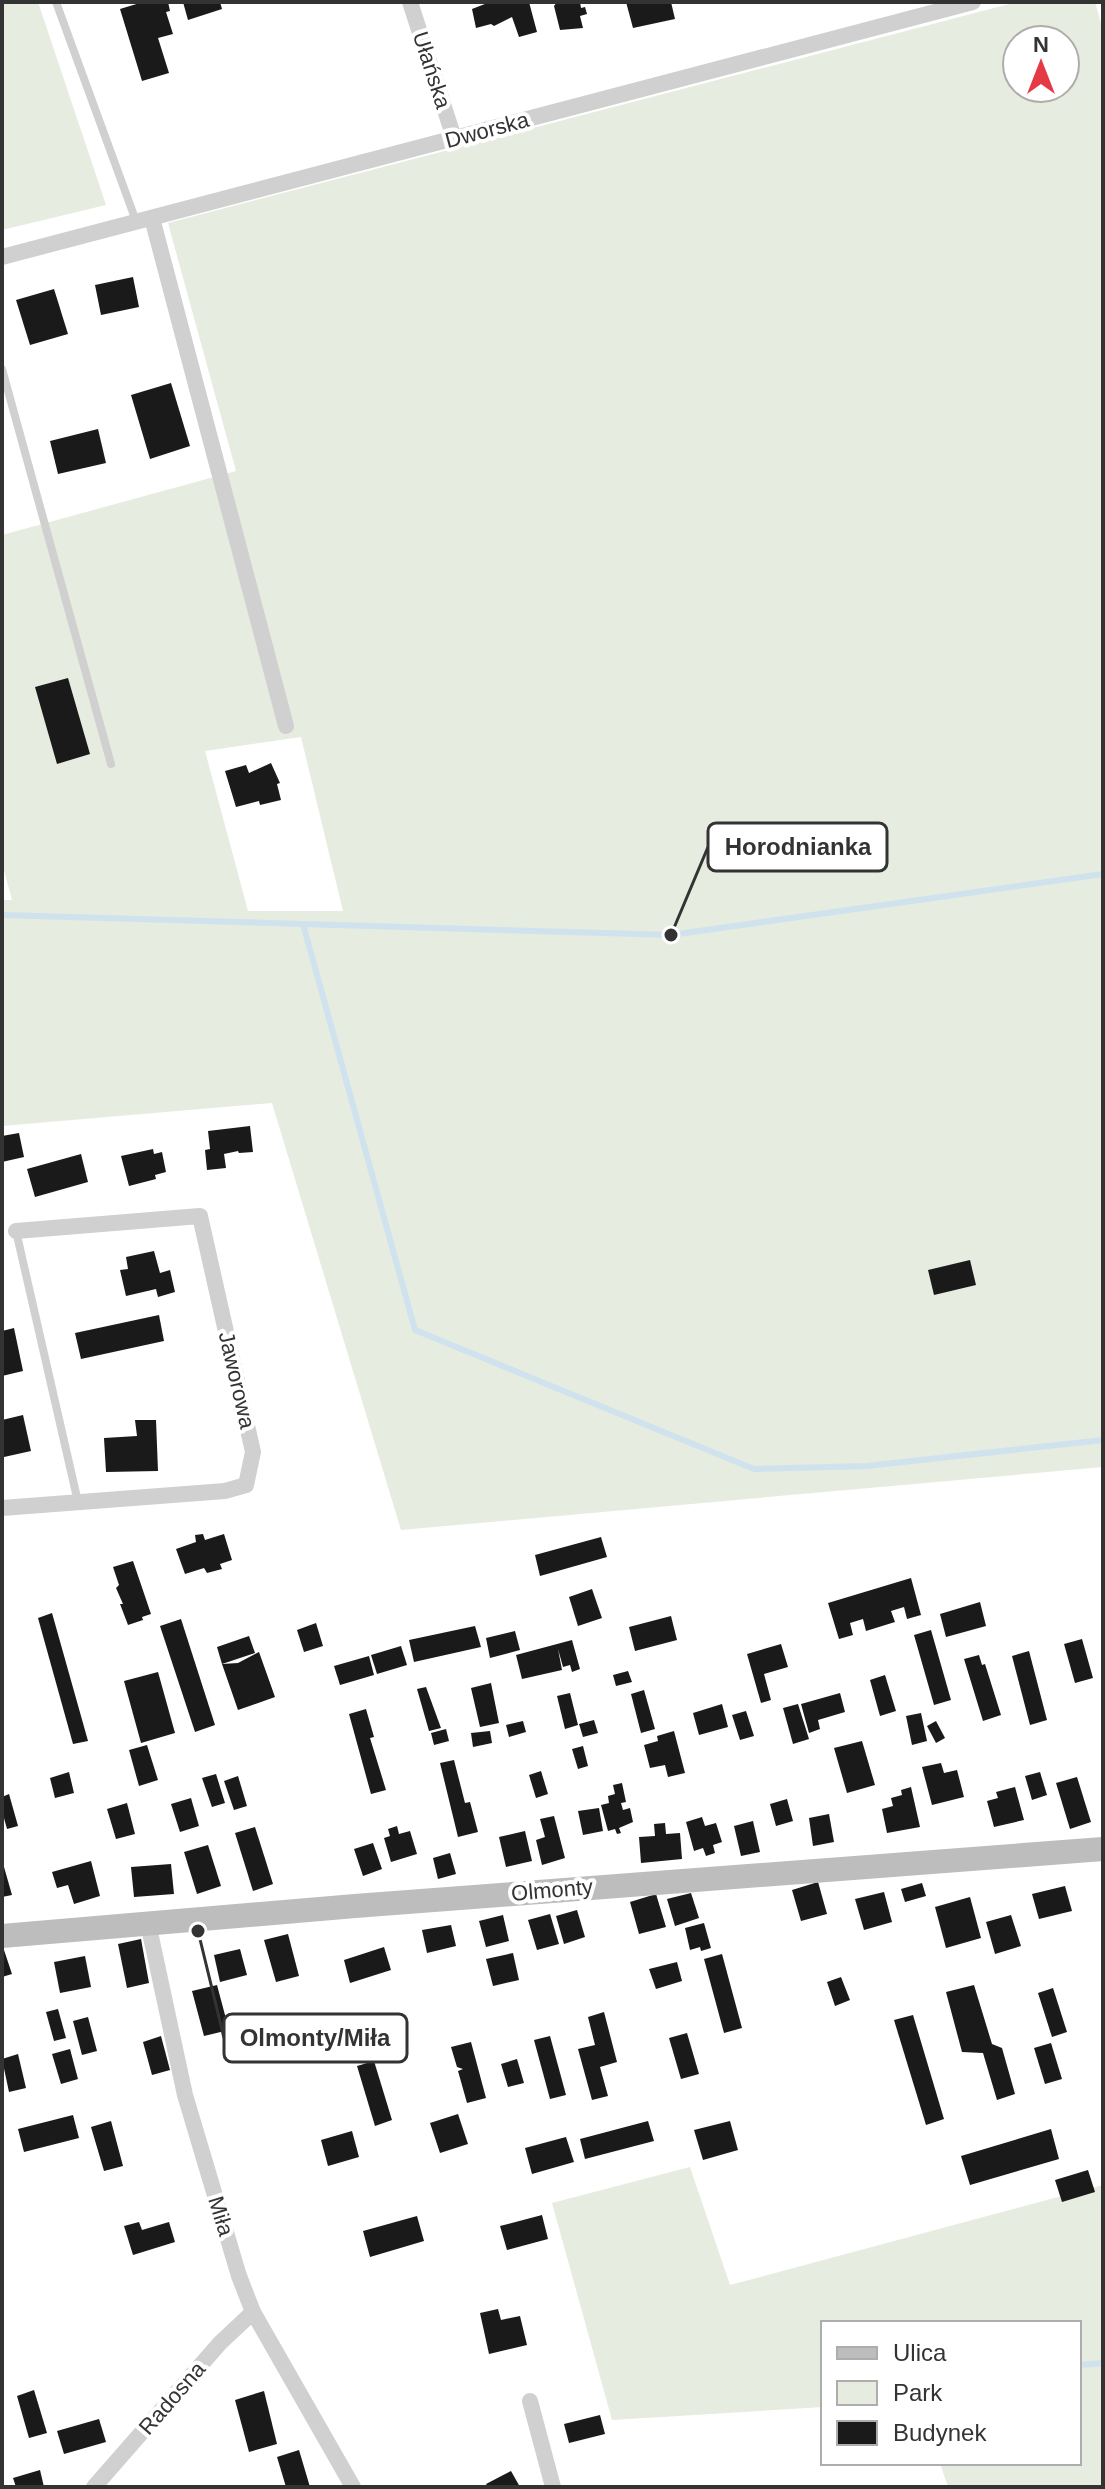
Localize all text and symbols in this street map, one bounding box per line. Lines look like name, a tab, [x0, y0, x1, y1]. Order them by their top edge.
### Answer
north arrow	[1001, 24, 1081, 104]
street label: Ułańska	[408, 28, 456, 112]
text: N	[1033, 32, 1049, 57]
street label: Dworska	[442, 107, 532, 153]
callout: Horodnianka	[708, 823, 887, 871]
text: Horodnianka	[725, 833, 872, 860]
street label: Jaworowa	[214, 1329, 260, 1432]
street label: Olmonty	[510, 1874, 594, 1906]
callout: Olmonty/Miła	[224, 2014, 407, 2062]
text: Olmonty/Miła	[240, 2024, 391, 2051]
street label: Miła	[203, 2193, 239, 2240]
legend	[821, 2321, 1081, 2465]
text: Ulica	[893, 2339, 947, 2366]
street label: Radosna	[134, 2356, 211, 2439]
text: Park	[893, 2379, 943, 2406]
text: Budynek	[893, 2419, 987, 2446]

